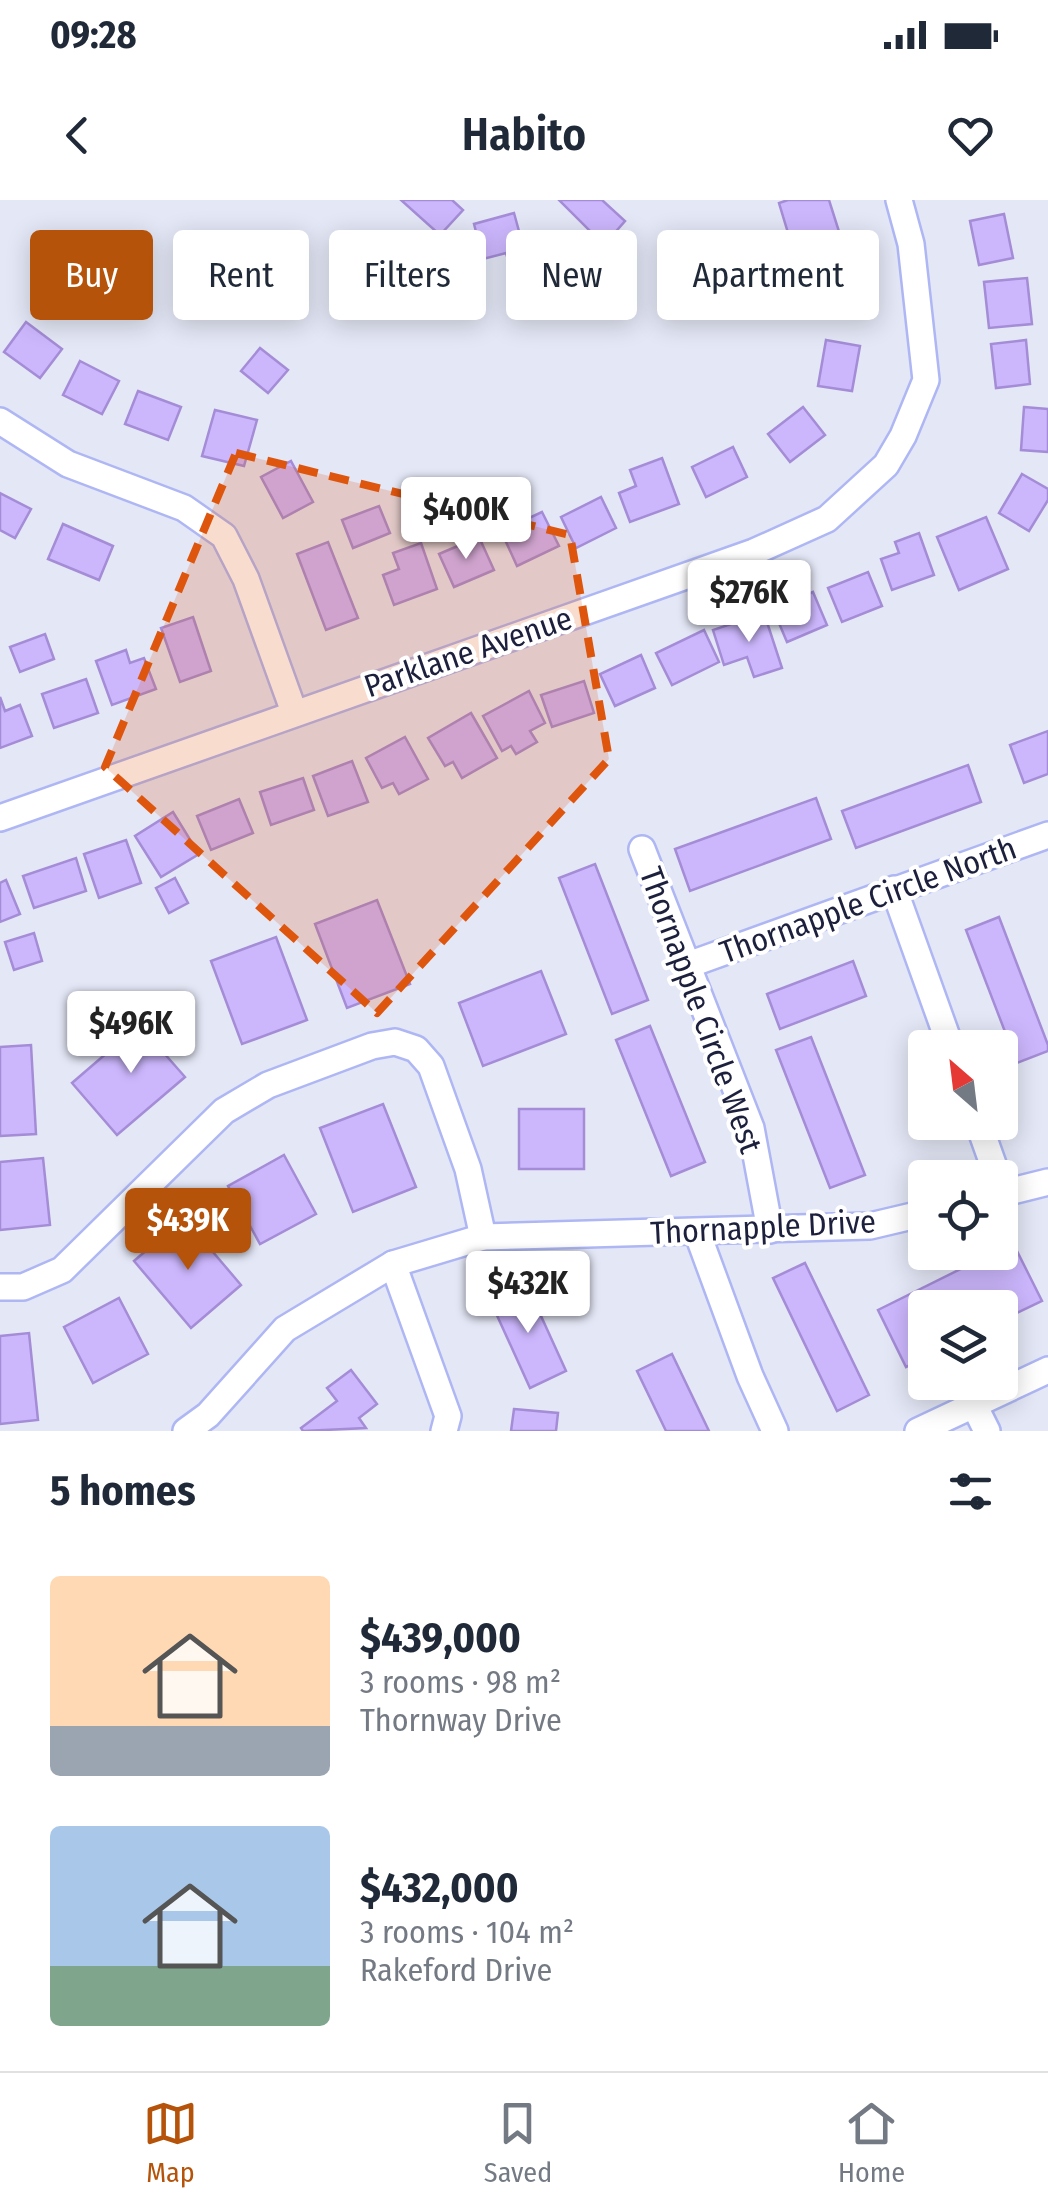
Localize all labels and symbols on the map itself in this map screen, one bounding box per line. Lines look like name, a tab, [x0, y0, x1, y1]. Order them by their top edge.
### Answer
pin: $400K	[396, 477, 536, 562]
pin: $276K	[679, 560, 819, 645]
street label: Parklane Avenue	[359, 599, 577, 705]
street label: Thornapple Circle North	[715, 829, 1021, 971]
street label: Thornapple Circle West	[632, 862, 771, 1159]
pin: $496K	[61, 991, 201, 1076]
north arrow	[908, 1030, 1018, 1140]
pin: $439K	[118, 1188, 258, 1273]
street label: Thornapple Drive	[649, 1202, 877, 1252]
pin: $432K	[458, 1251, 598, 1336]

